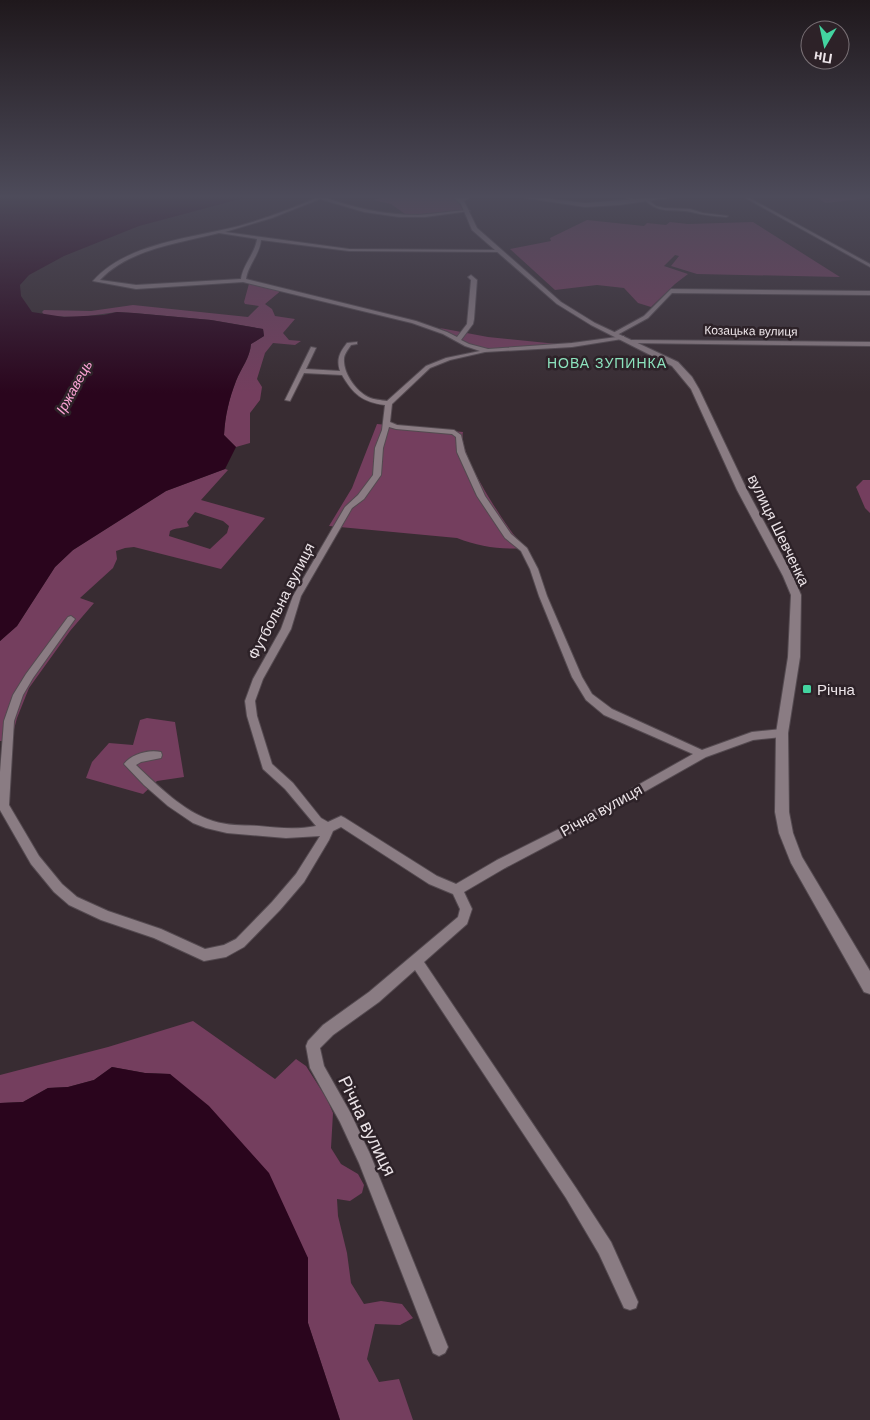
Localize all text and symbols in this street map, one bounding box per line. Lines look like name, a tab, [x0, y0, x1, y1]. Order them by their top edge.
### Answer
north arrow	[800, 20, 850, 70]
text: Пн	[813, 48, 833, 67]
street label: Козацька вулиця	[704, 323, 798, 339]
district label: НОВА ЗУПИНКА	[547, 355, 667, 371]
water label: Іржавець	[53, 357, 95, 417]
street label: вулиця Шевченка	[745, 471, 814, 589]
street label: Футбольна вулиця	[244, 540, 318, 662]
place label: Річна	[817, 681, 855, 698]
marker: Річна	[801, 683, 813, 695]
street label: Річна вулиця	[557, 781, 645, 839]
street label: Річна вулиця	[334, 1073, 400, 1179]

